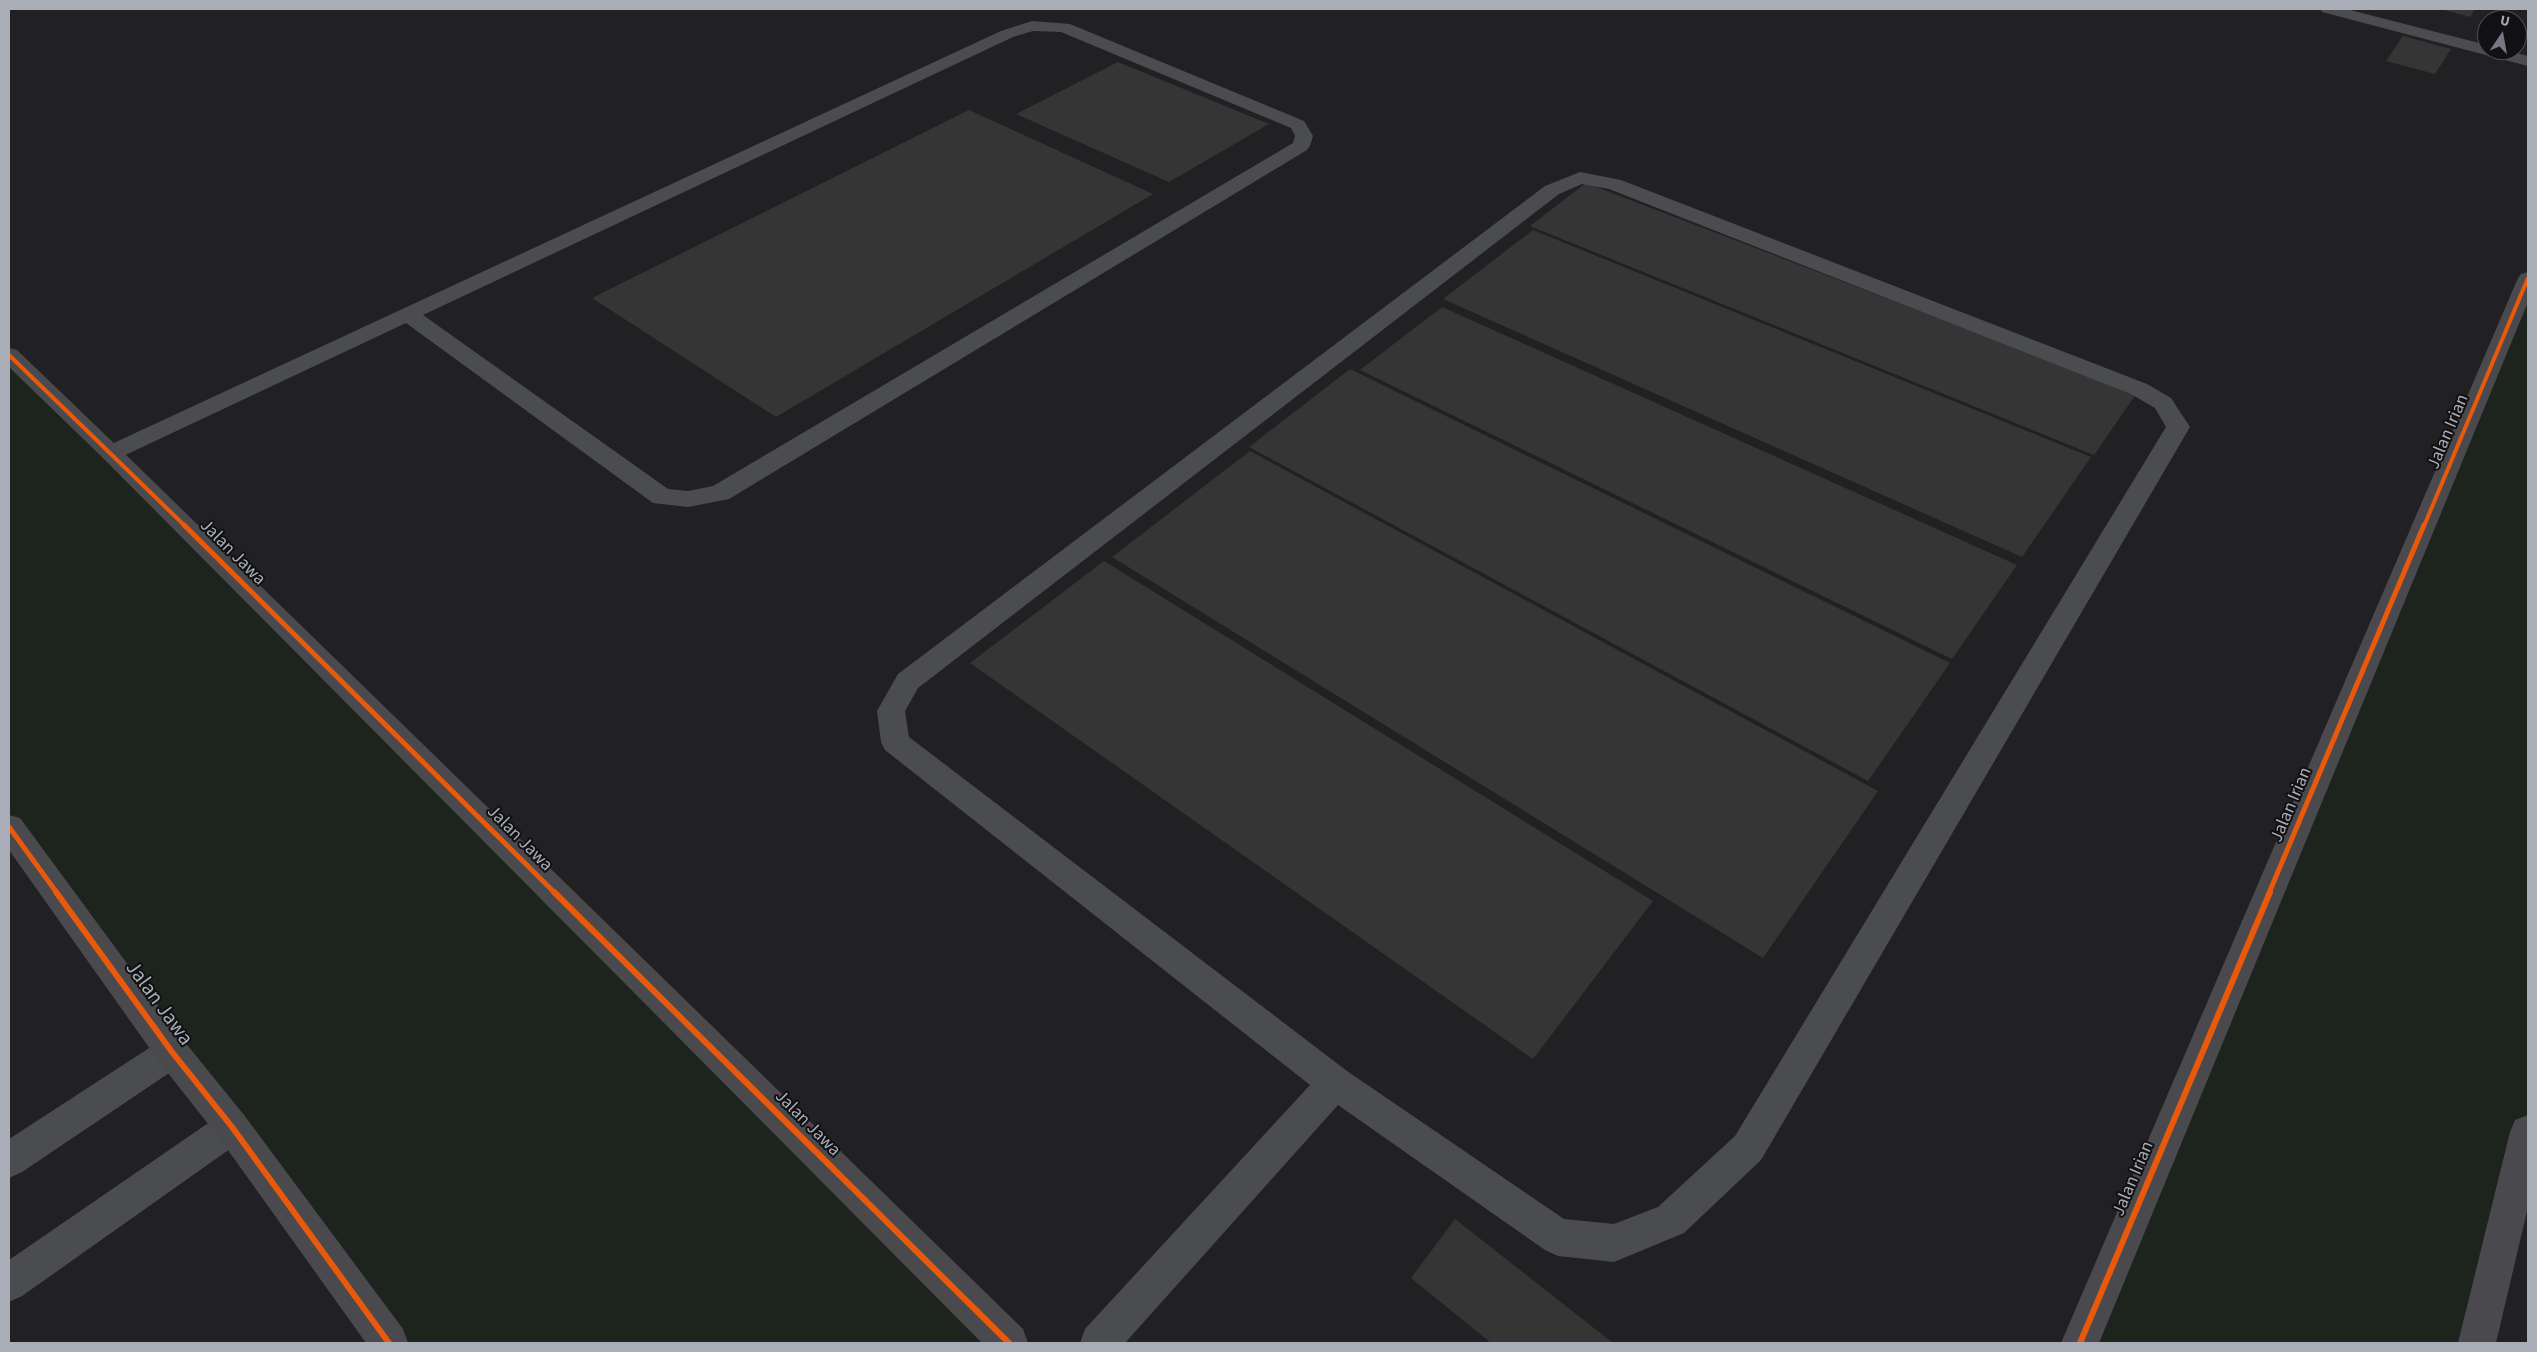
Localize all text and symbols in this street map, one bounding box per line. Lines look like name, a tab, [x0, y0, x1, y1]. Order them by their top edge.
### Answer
north arrow	[2477, 10, 2527, 60]
text: U	[2498, 11, 2512, 32]
street label: Jalan Irian	[2424, 391, 2474, 473]
street label: Jalan Jawa	[195, 516, 269, 590]
street label: Jalan Irian	[2267, 764, 2317, 846]
street label: Jalan Jawa	[482, 802, 556, 876]
street label: Jalan Jawa	[119, 957, 197, 1051]
street label: Jalan Jawa	[770, 1087, 844, 1161]
street label: Jalan Irian	[2109, 1138, 2159, 1220]

